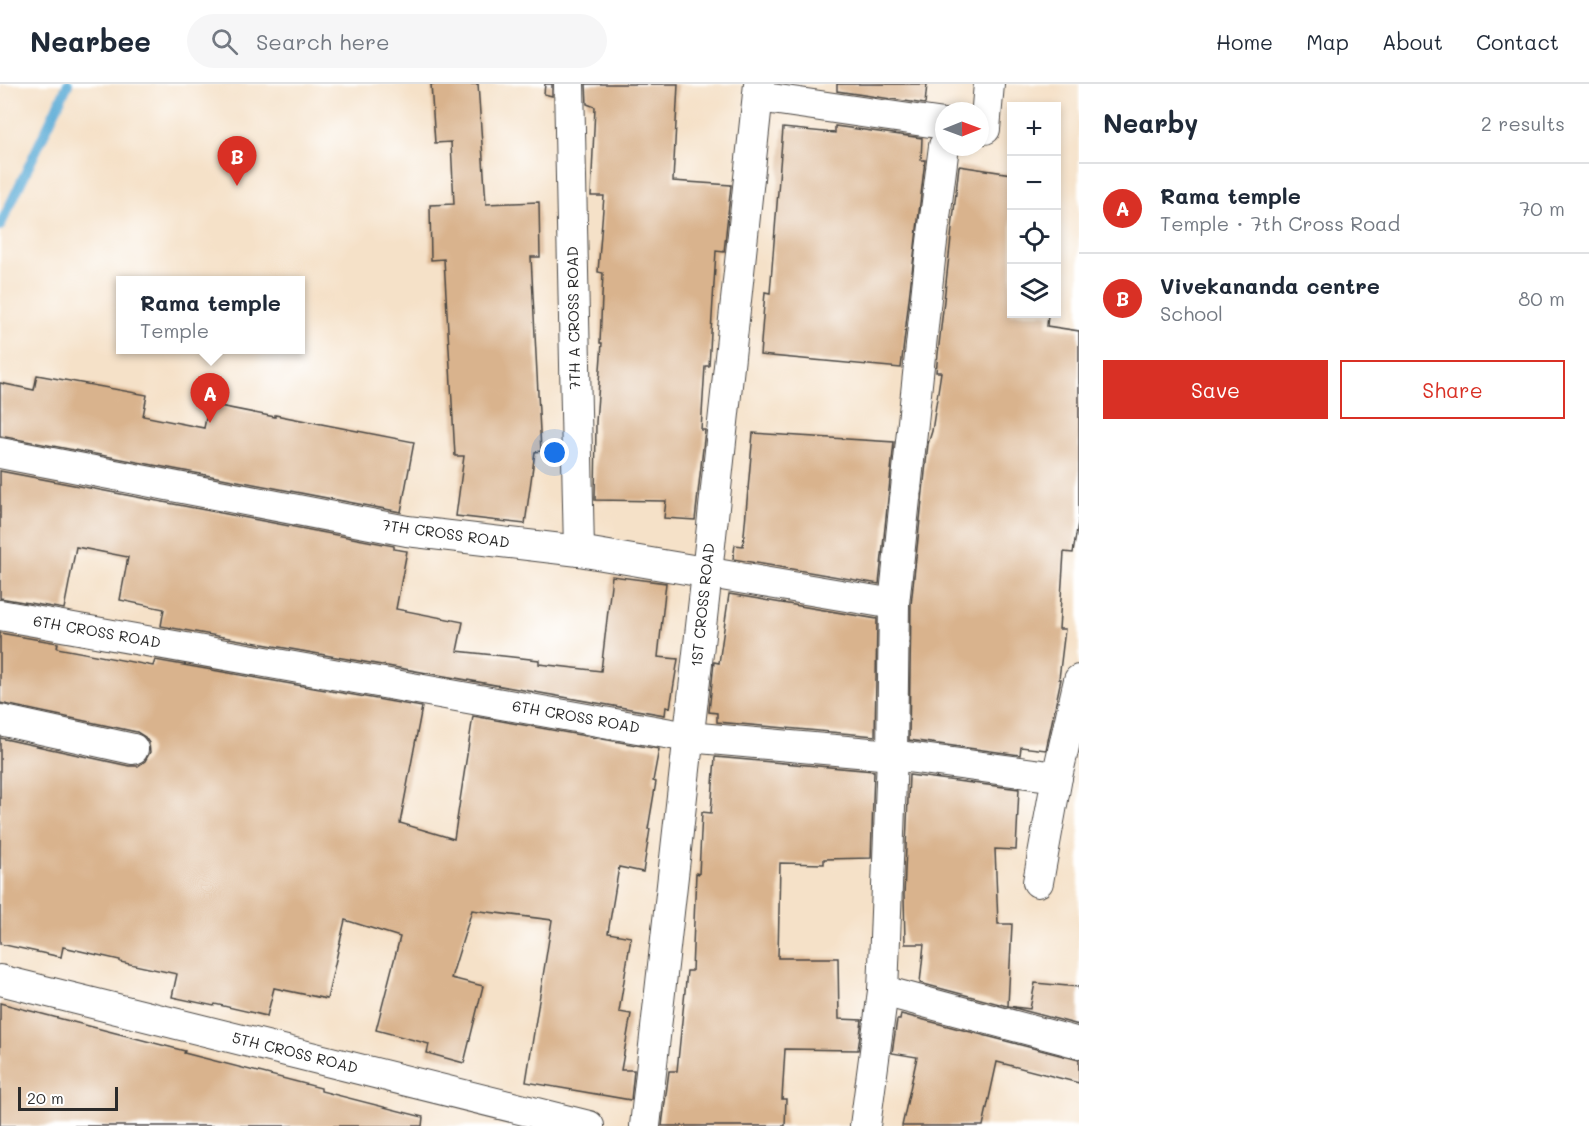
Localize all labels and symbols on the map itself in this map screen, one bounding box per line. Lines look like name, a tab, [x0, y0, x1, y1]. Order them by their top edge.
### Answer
north arrow	[935, 102, 989, 156]
pin: B	[218, 136, 256, 186]
street label: 7TH A CROSS ROAD	[562, 246, 584, 390]
pin: A	[190, 374, 230, 423]
your location	[540, 438, 569, 467]
street label: 7TH CROSS ROAD	[381, 514, 511, 552]
street label: 1ST CROSS ROAD	[686, 542, 718, 668]
street label: 6TH CROSS ROAD	[32, 610, 162, 652]
street label: 6TH CROSS ROAD	[511, 695, 641, 737]
street label: 5TH CROSS ROAD	[230, 1027, 360, 1077]
scale bar	[18, 1084, 118, 1112]

